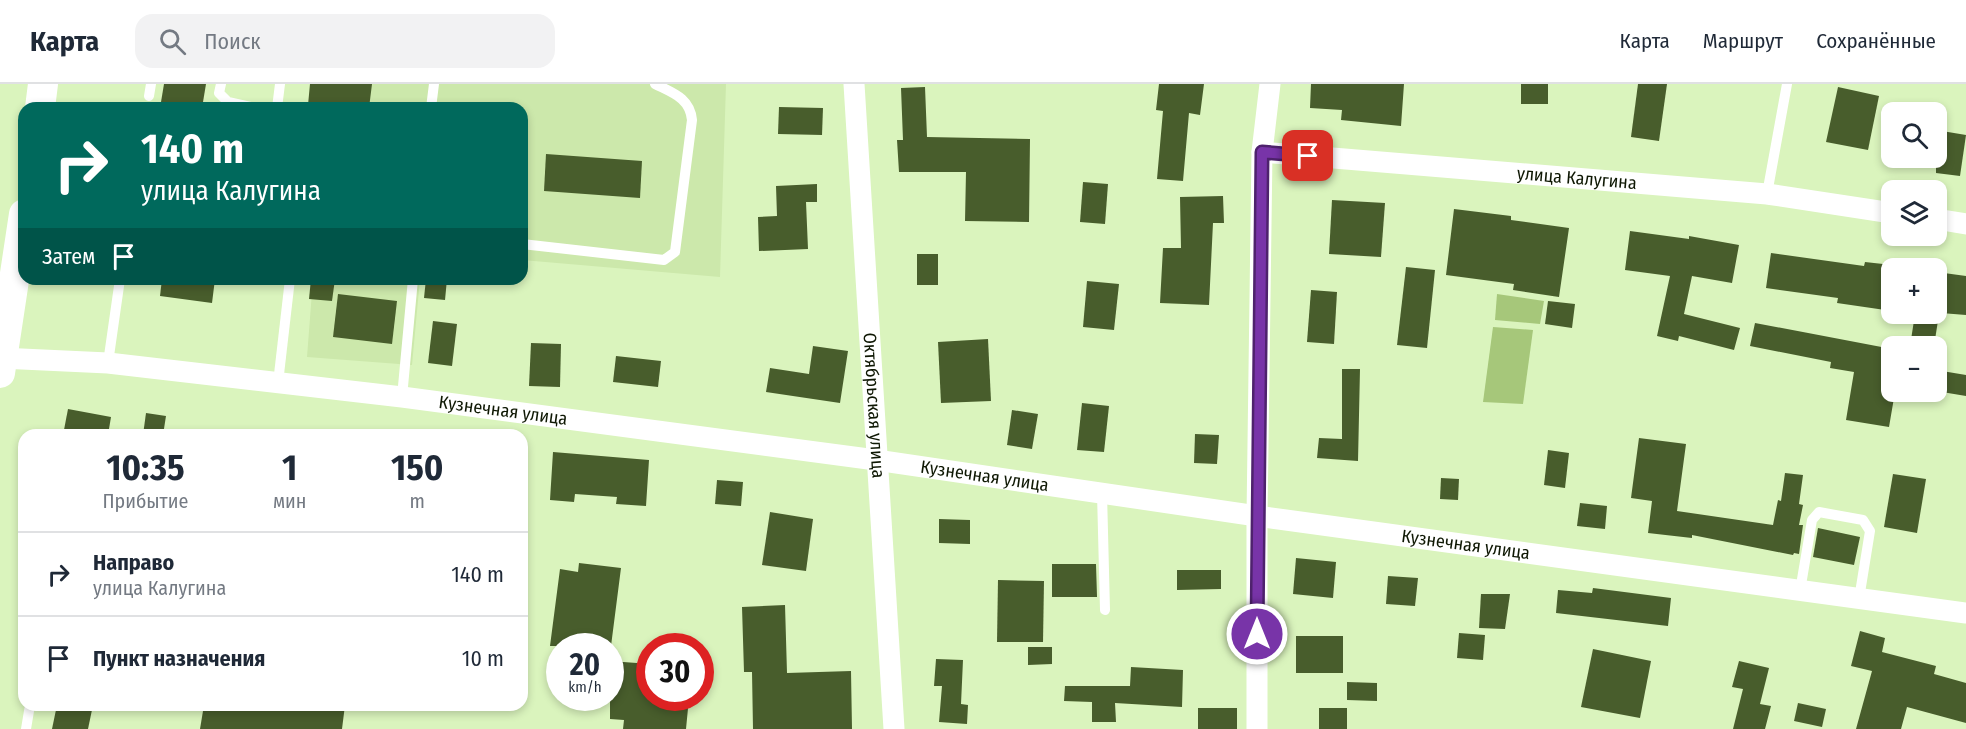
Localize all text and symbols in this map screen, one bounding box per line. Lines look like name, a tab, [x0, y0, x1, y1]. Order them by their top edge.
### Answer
search box	[135, 14, 555, 68]
text: Карта	[30, 25, 99, 58]
icon: search	[156, 25, 189, 58]
text: Поиск	[204, 28, 261, 55]
text: Карта	[1620, 28, 1670, 54]
text: Маршрут	[1703, 28, 1783, 54]
text: Сохранённые	[1816, 28, 1936, 54]
map controls	[1881, 102, 1947, 402]
button: search	[1881, 102, 1947, 168]
text: 140 m	[141, 124, 244, 174]
icon: right	[42, 126, 120, 204]
pin	[1282, 130, 1333, 181]
icon: arrive	[1291, 139, 1324, 172]
street label: улица Калугина	[1516, 162, 1638, 194]
text: улица Калугина	[141, 175, 321, 207]
button: layers	[1881, 180, 1947, 246]
icon: arrive	[107, 240, 140, 273]
text: Затем	[42, 243, 95, 270]
button: +	[1881, 258, 1947, 324]
street label: Октябрьская улица	[858, 332, 889, 479]
button: −	[1881, 336, 1947, 402]
street label: Кузнечная улица	[437, 391, 569, 430]
text: 10:35	[106, 446, 185, 490]
text: 1	[282, 446, 297, 490]
text: 150	[391, 446, 444, 490]
street label: Кузнечная улица	[919, 456, 1050, 496]
text: Прибытие	[103, 489, 188, 513]
text: мин	[273, 489, 306, 513]
text: m	[410, 489, 425, 513]
street label: Кузнечная улица	[1400, 525, 1532, 564]
text: Направо	[93, 549, 174, 576]
icon: right	[42, 558, 75, 591]
text: 140 m	[451, 561, 504, 588]
text: улица Калугина	[93, 576, 226, 600]
position arrow	[1225, 602, 1289, 666]
speed limit sign: 30	[636, 633, 714, 711]
icon: arrive	[42, 642, 75, 675]
text: Пункт назначения	[93, 645, 265, 672]
text: 10 m	[462, 645, 504, 672]
text: 20	[570, 647, 600, 683]
text: km/h	[568, 678, 602, 696]

